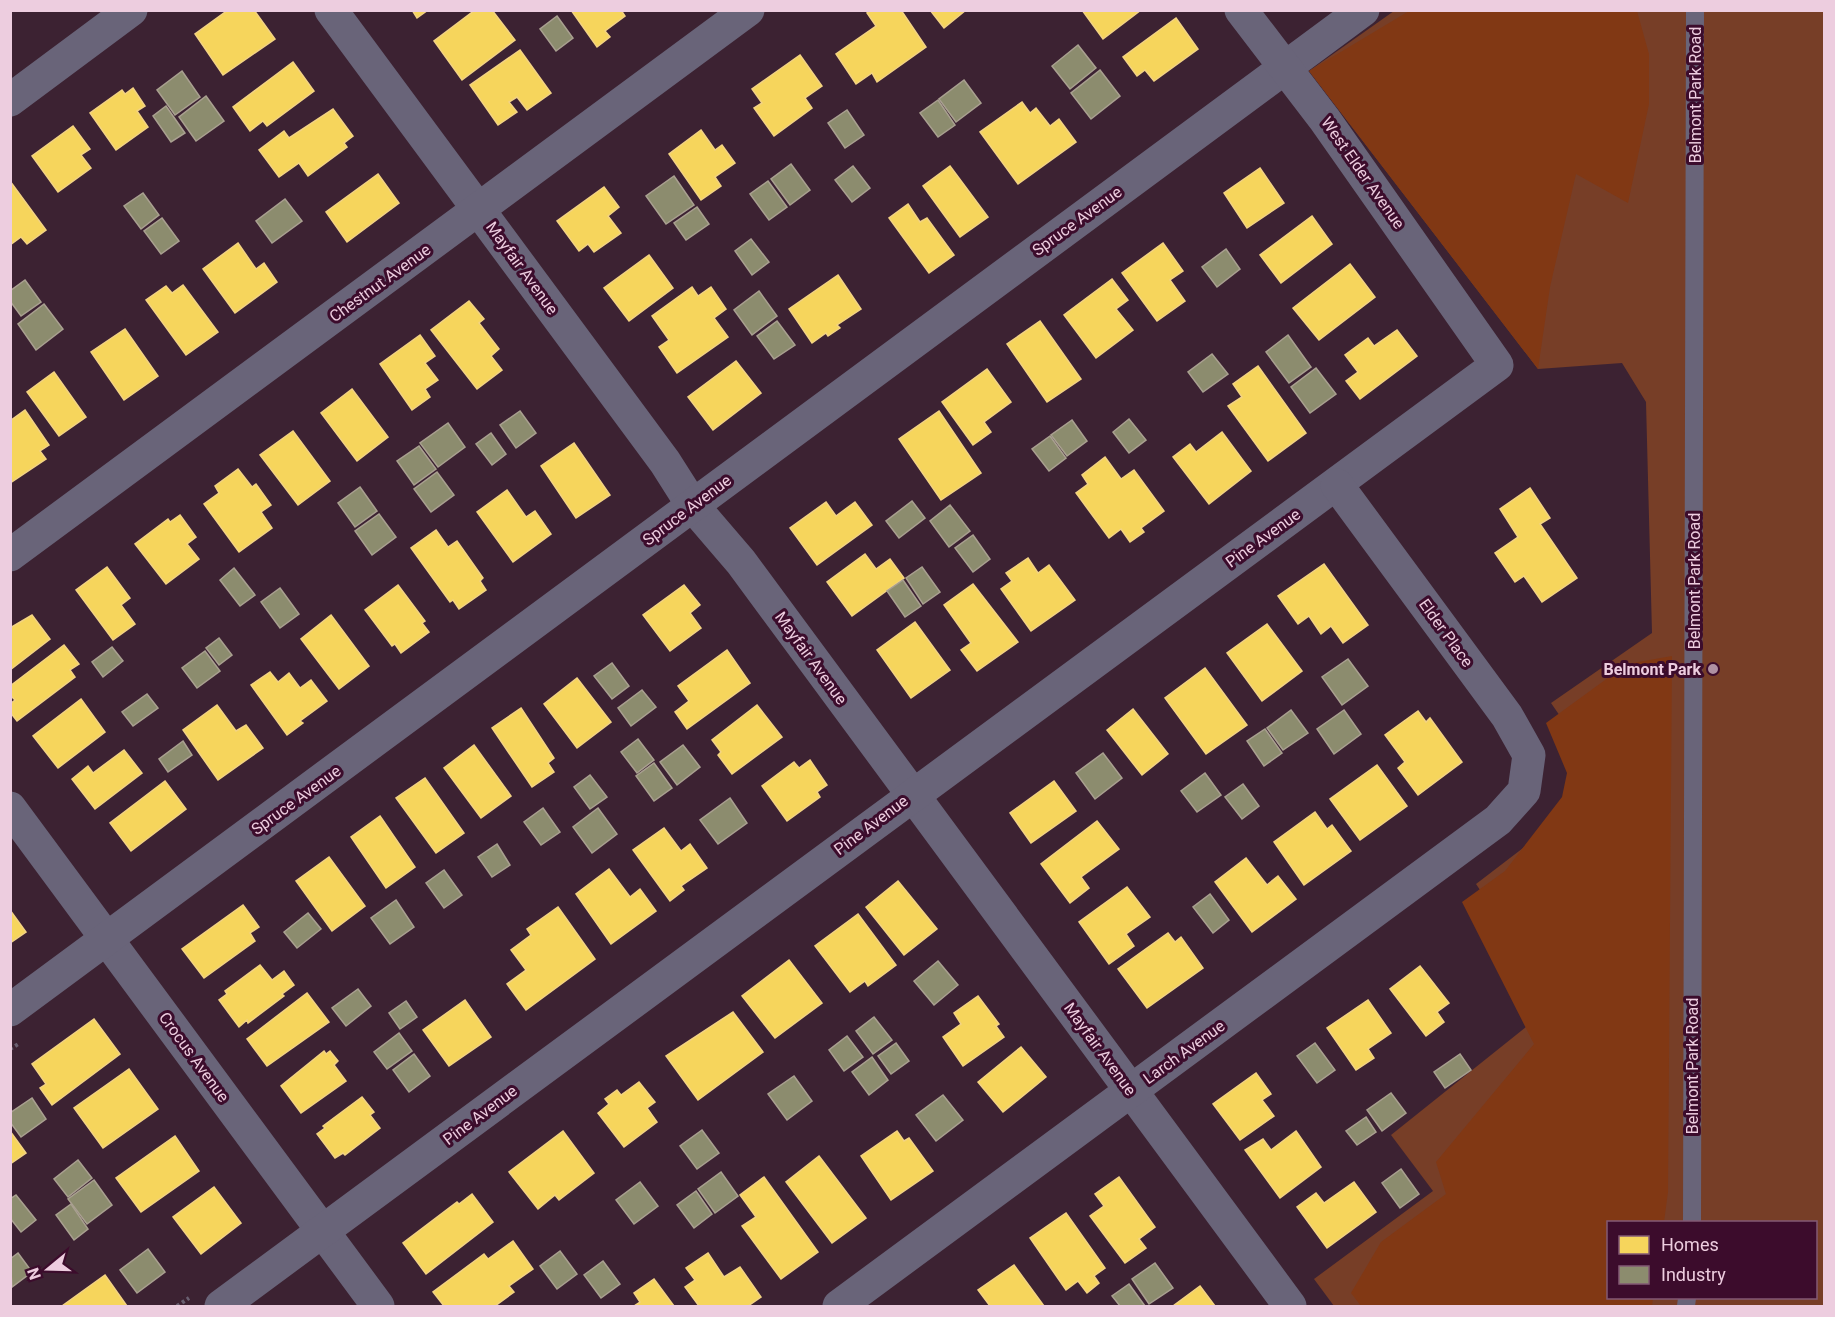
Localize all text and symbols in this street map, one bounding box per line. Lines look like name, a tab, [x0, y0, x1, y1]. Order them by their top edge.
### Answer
street label: Belmont Park Road	[1686, 27, 1705, 163]
street label: West Elder Avenue	[1317, 113, 1409, 233]
street label: Spruce Avenue	[1029, 182, 1125, 260]
street label: Mayfair Avenue	[482, 218, 562, 318]
street label: Chestnut Avenue	[326, 240, 434, 326]
street label: Spruce Avenue	[639, 471, 735, 549]
street label: Pine Avenue	[1222, 505, 1304, 571]
street label: Belmont Park Road	[1685, 513, 1704, 649]
street label: Elder Place	[1415, 595, 1477, 671]
street label: Mayfair Avenue	[771, 608, 851, 708]
place label: Belmont Park	[1603, 660, 1701, 679]
marker: Belmont Park	[1706, 662, 1720, 676]
street label: Spruce Avenue	[248, 761, 344, 839]
street label: Pine Avenue	[830, 791, 912, 859]
street label: Belmont Park Road	[1683, 998, 1702, 1134]
street label: Mayfair Avenue	[1060, 999, 1140, 1099]
street label: Crocus Avenue	[155, 1008, 233, 1106]
street label: Larch Avenue	[1140, 1016, 1228, 1088]
street label: Pine Avenue	[439, 1081, 521, 1149]
legend	[1607, 1221, 1817, 1299]
text: Homes	[1661, 1234, 1719, 1255]
north arrow	[18, 1239, 78, 1299]
text: Industry	[1661, 1264, 1726, 1285]
text: N	[23, 1265, 45, 1282]

